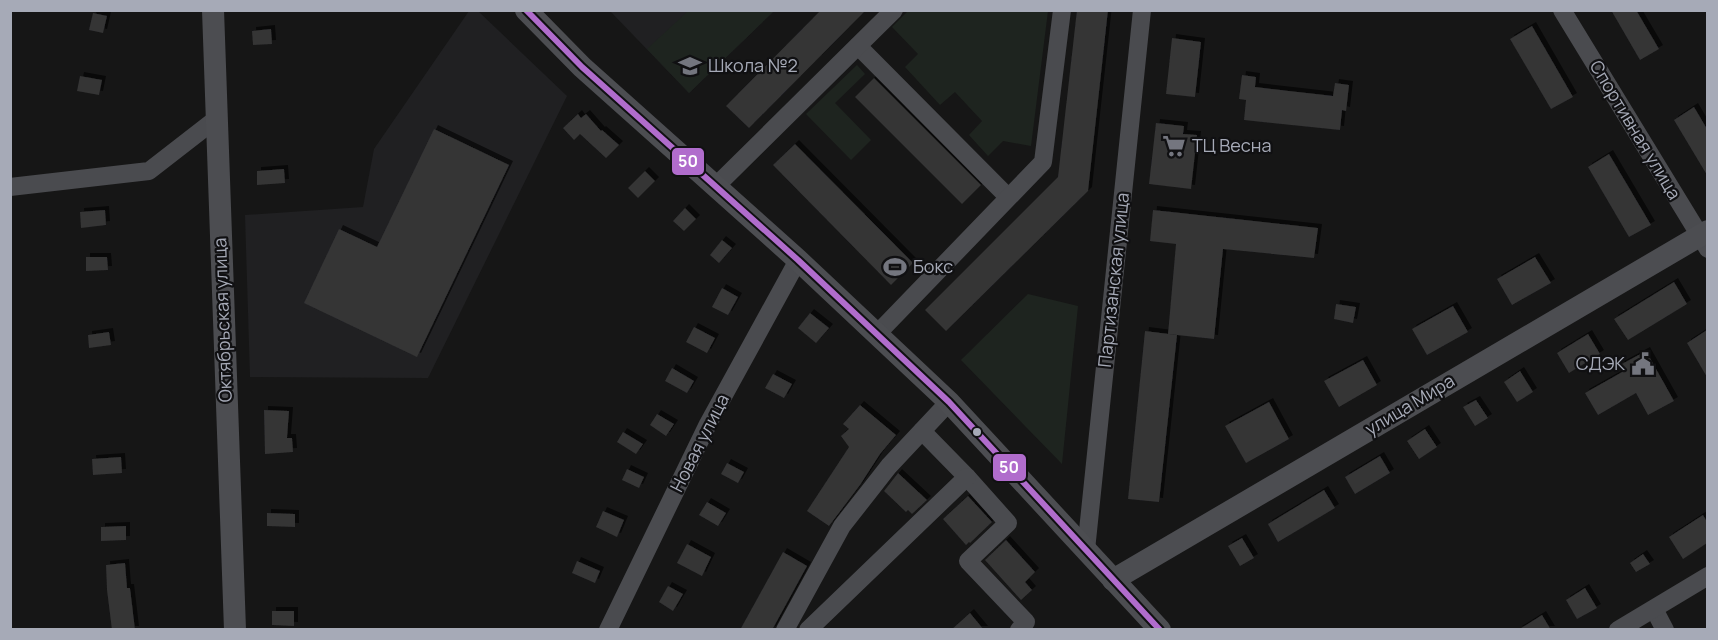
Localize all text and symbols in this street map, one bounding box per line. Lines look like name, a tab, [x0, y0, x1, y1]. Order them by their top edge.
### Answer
school or university icon: Школа №2	[677, 53, 703, 79]
place label: Школа №2	[708, 53, 798, 77]
street label: Спортивная улица	[1585, 55, 1687, 204]
supermarket icon: ТЦ Весна	[1161, 133, 1187, 159]
place label: ТЦ Весна	[1192, 133, 1271, 157]
line badge: 50	[671, 147, 705, 176]
text: 50	[678, 150, 698, 172]
street label: Партизанская улица	[1092, 191, 1134, 368]
street label: Октябрьская улица	[207, 237, 237, 403]
sports icon: Бокс	[882, 254, 908, 280]
place label: Бокс	[913, 254, 953, 278]
place label: СДЭК	[1576, 351, 1625, 375]
public building icon: СДЭК	[1630, 351, 1656, 377]
street label: улица Мира	[1360, 368, 1459, 440]
street label: Новая улица	[664, 389, 734, 496]
unlabelled marker	[971, 426, 983, 438]
line badge: 50	[992, 453, 1027, 482]
text: 50	[999, 456, 1019, 478]

